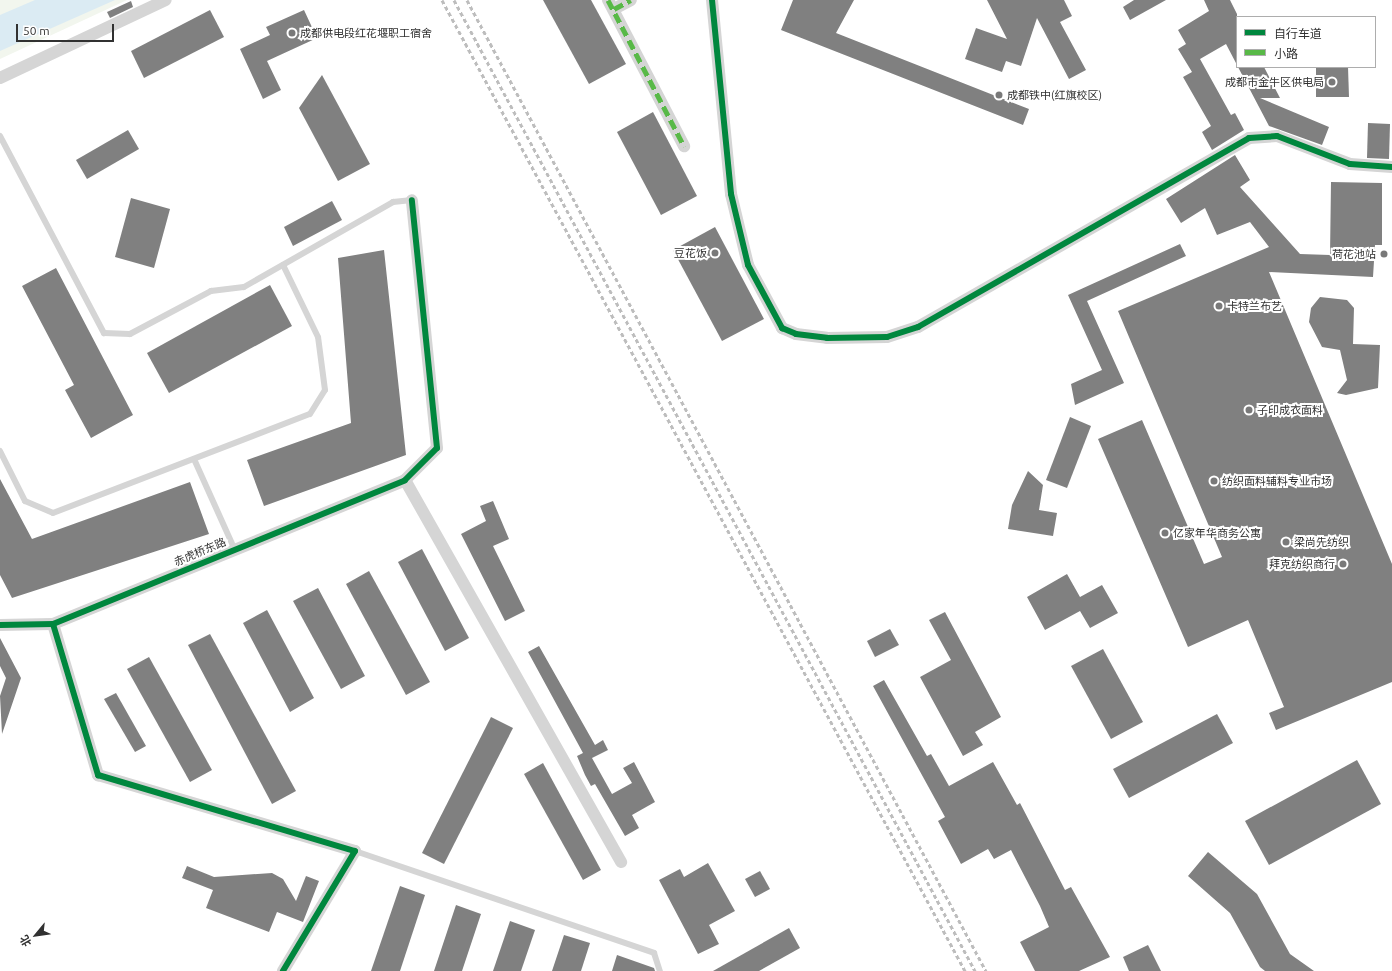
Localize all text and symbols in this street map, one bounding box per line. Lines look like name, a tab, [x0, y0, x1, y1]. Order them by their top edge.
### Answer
scale bar	[18, 16, 116, 42]
legend	[1236, 16, 1376, 68]
text: 50 m	[23, 24, 50, 37]
place label: 成都供电段红花堰职工宿舍	[300, 26, 432, 40]
text: 自行车道	[1274, 27, 1322, 40]
marker: 成都供电段红花堰职工宿舍	[287, 28, 297, 38]
text: 小路	[1274, 47, 1298, 60]
place label: 成都市金牛区供电局	[1225, 75, 1324, 89]
marker: 成都市金牛区供电局	[1327, 77, 1337, 87]
place label: 成都铁中(红旗校区)	[1007, 88, 1102, 102]
marker: 成都铁中(红旗校区)	[994, 90, 1004, 100]
place label: 豆花饭	[674, 246, 707, 260]
place label: 荷花池站	[1332, 247, 1376, 261]
marker: 豆花饭	[710, 248, 720, 258]
marker: 荷花池站	[1379, 249, 1389, 259]
place label: 卡特兰布艺	[1227, 299, 1282, 313]
marker: 卡特兰布艺	[1214, 301, 1224, 311]
place label: 子印成衣面料	[1257, 403, 1323, 417]
marker: 子印成衣面料	[1244, 405, 1254, 415]
place label: 纺织面料辅料专业市场	[1222, 474, 1332, 488]
marker: 纺织面料辅料专业市场	[1209, 476, 1219, 486]
place label: 亿家年华商务公寓	[1173, 526, 1261, 540]
marker: 亿家年华商务公寓	[1160, 528, 1170, 538]
street label: 赤虎桥东路	[172, 535, 228, 569]
place label: 梁尚先纺织	[1294, 535, 1349, 549]
marker: 梁尚先纺织	[1281, 537, 1291, 547]
place label: 拜克纺织商行	[1269, 557, 1335, 571]
marker: 拜克纺织商行	[1338, 559, 1348, 569]
north arrow	[16, 915, 56, 955]
text: 北	[18, 933, 33, 949]

